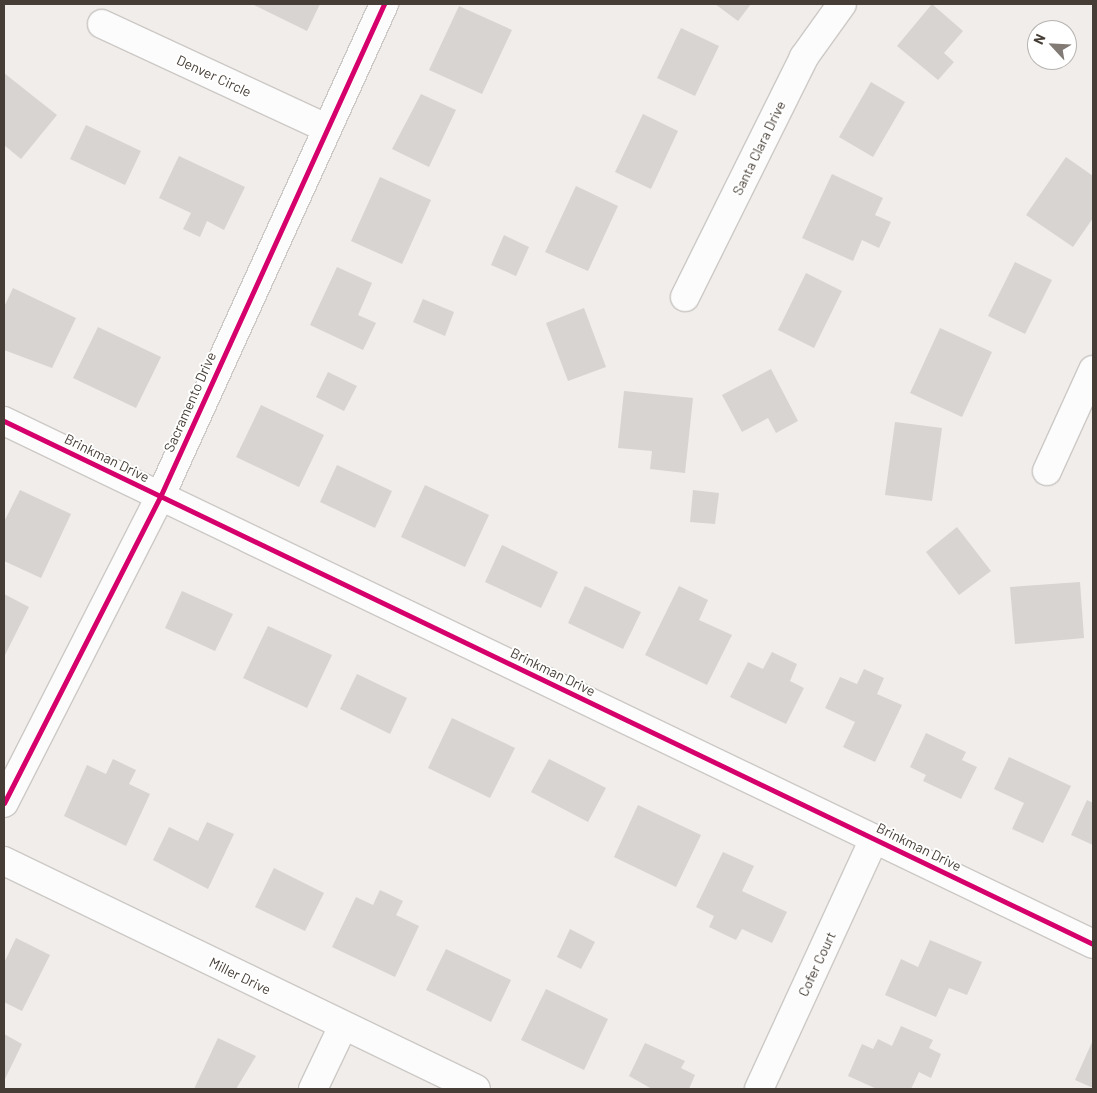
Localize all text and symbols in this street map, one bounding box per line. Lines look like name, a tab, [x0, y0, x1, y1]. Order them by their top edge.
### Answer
north arrow	[1027, 20, 1077, 70]
text: N	[1029, 31, 1049, 47]
street label: Denver Circle	[174, 51, 254, 101]
street label: Santa Clara Drive	[729, 98, 789, 198]
street label: Sacramento Drive	[160, 349, 220, 455]
street label: Brinkman Drive	[62, 430, 152, 486]
street label: Brinkman Drive	[508, 644, 598, 700]
street label: Brinkman Drive	[874, 819, 964, 875]
street label: Cofer Court	[795, 929, 839, 999]
street label: Miller Drive	[206, 954, 274, 998]

